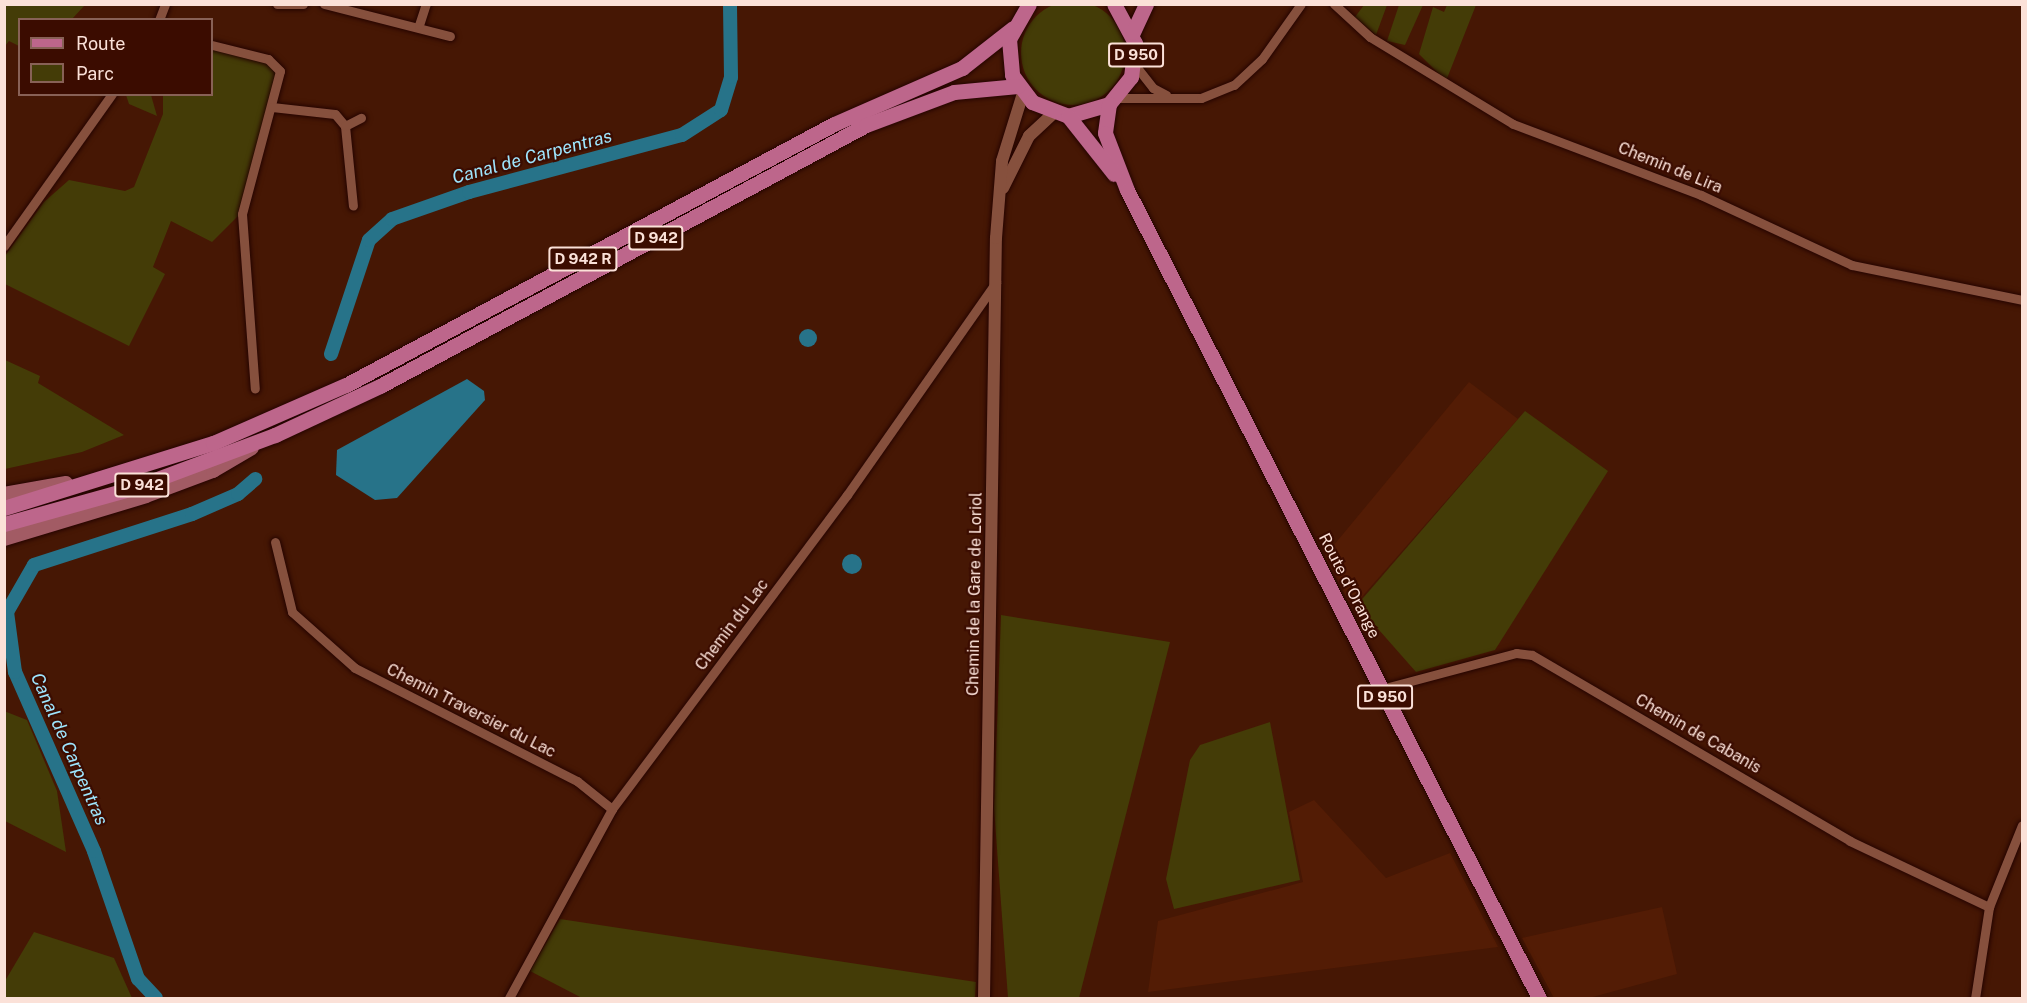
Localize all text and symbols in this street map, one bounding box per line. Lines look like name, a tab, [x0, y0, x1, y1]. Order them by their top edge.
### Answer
legend	[18, 18, 213, 96]
text: Route	[76, 33, 125, 54]
road number: D 950	[1108, 43, 1164, 67]
text: Parc	[76, 63, 114, 84]
water label: Canal de Carpentras	[450, 125, 614, 189]
street label: Chemin de Lira	[1615, 138, 1725, 198]
road number: D 942	[628, 226, 684, 250]
road number: D 942 R	[547, 247, 619, 271]
road number: D 942	[114, 473, 170, 497]
street label: Chemin de la Gare de Loriol	[964, 492, 986, 696]
street label: Route d'Orange	[1314, 530, 1384, 642]
street label: Chemin du Lac	[691, 575, 773, 675]
street label: Chemin Traversier du Lac	[383, 660, 559, 762]
water label: Canal de Carpentras	[26, 669, 112, 829]
road number: D 950	[1356, 685, 1414, 709]
street label: Chemin de Cabanis	[1632, 690, 1764, 778]

